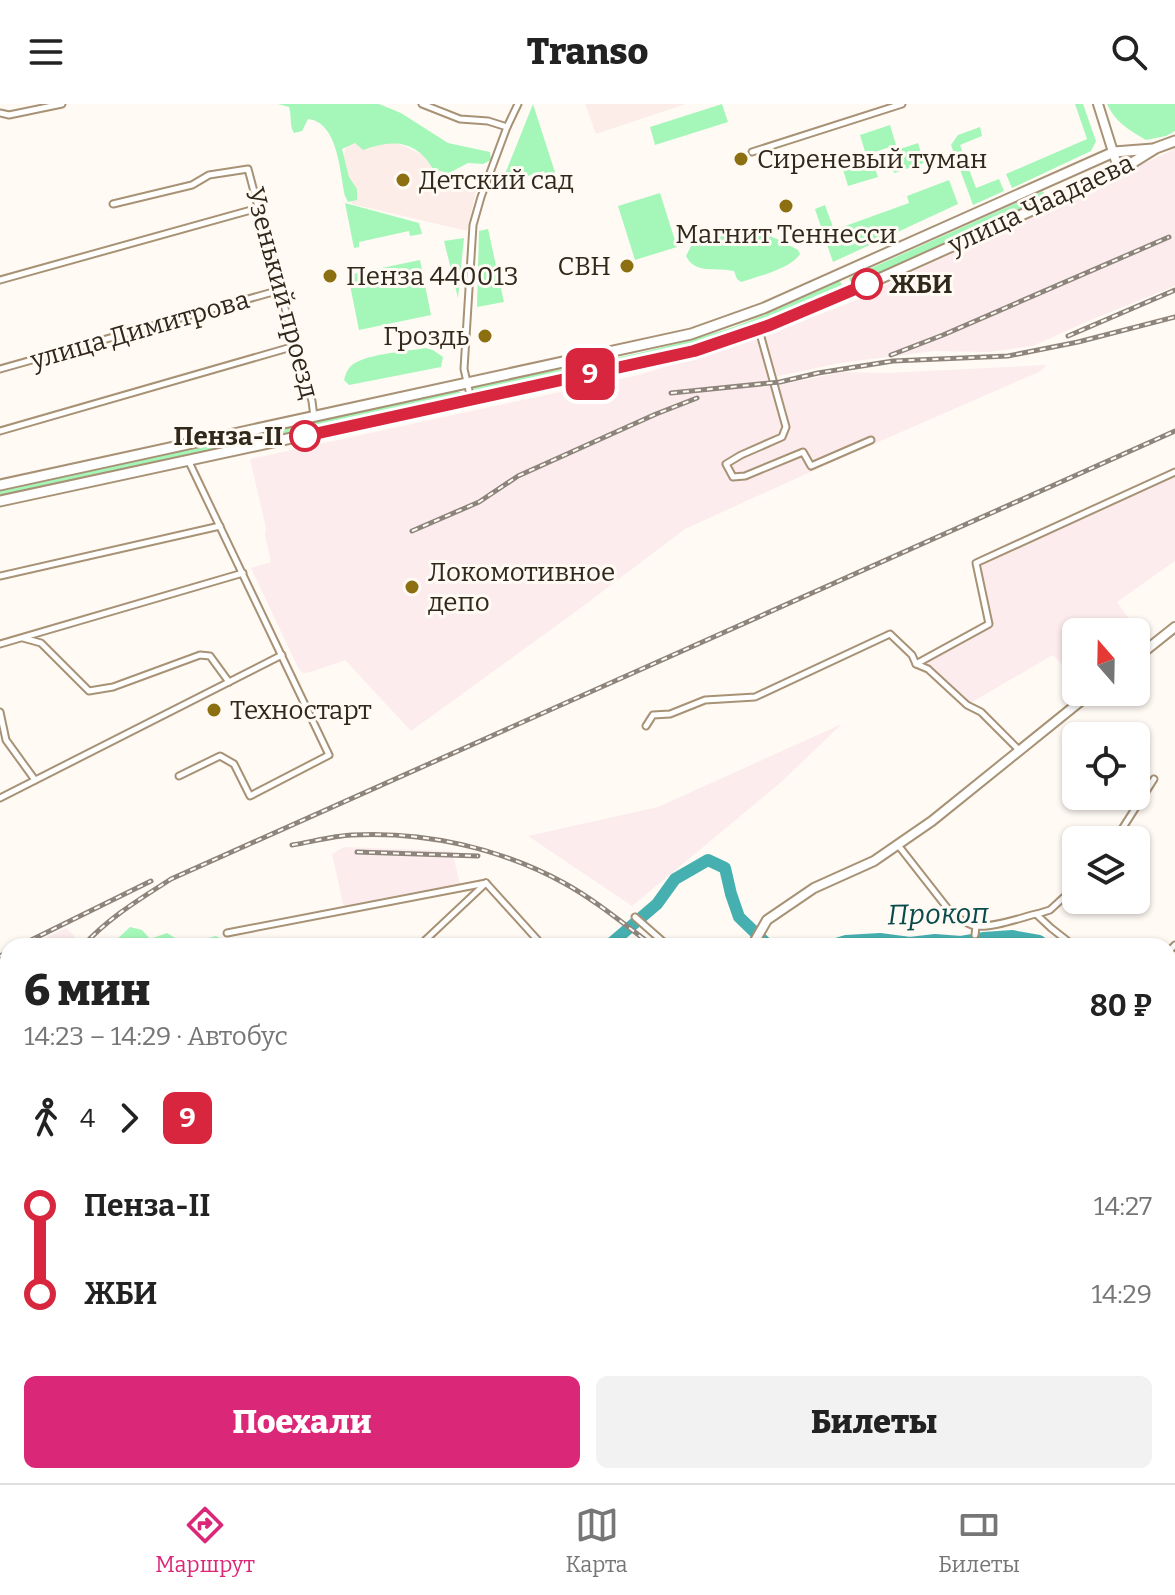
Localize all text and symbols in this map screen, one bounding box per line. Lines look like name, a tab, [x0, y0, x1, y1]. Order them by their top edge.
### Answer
icon: menu	[24, 30, 68, 74]
text: Transo	[527, 30, 648, 74]
icon: search	[1107, 30, 1151, 74]
place label: Сиреневый туман	[757, 144, 987, 175]
street label: улица Чаадаева	[942, 147, 1139, 261]
marker: Сиреневый туман	[732, 150, 750, 168]
place label: Детский сад	[419, 165, 574, 196]
marker: Детский сад	[394, 171, 412, 189]
street label: Узенький проезд	[239, 184, 325, 402]
marker: Магнит Теннесси	[777, 197, 795, 215]
place label: Магнит Теннесси	[675, 219, 897, 250]
place label: СВН	[557, 251, 611, 282]
marker: СВН	[618, 257, 636, 275]
place label: Пенза 440013	[346, 261, 519, 292]
marker: Пенза 440013	[321, 267, 339, 285]
marker: ЖБИ	[852, 269, 882, 299]
place label: ЖБИ	[889, 269, 953, 300]
street label: улица Димитрова	[26, 284, 253, 376]
place label: Гроздь	[383, 321, 469, 352]
marker: Гроздь	[476, 327, 494, 345]
line badge: 9	[564, 348, 616, 400]
text: 9	[582, 357, 598, 390]
place label: Пенза-II	[174, 421, 283, 452]
marker: Пенза-II	[290, 421, 320, 451]
place label: Локомотивное депо	[428, 557, 615, 618]
marker: Локомотивное депо	[403, 578, 421, 596]
north arrow	[1062, 618, 1150, 706]
map controls	[1062, 618, 1150, 914]
place label: Техностарт	[230, 695, 372, 726]
marker: Техностарт	[205, 701, 223, 719]
button: locate	[1062, 722, 1150, 810]
button: layers	[1062, 826, 1150, 914]
water label: Прокоп	[887, 897, 989, 931]
text: 6 мин	[24, 964, 150, 1017]
text: 80 ₽	[1090, 988, 1152, 1024]
text: 14:23 – 14:29 · Автобус	[24, 1021, 288, 1052]
icon: walk	[24, 1096, 68, 1140]
icon: forward	[107, 1096, 151, 1140]
text: 9	[179, 1101, 196, 1134]
text: 4	[80, 1103, 95, 1134]
text: Пенза-II	[84, 1188, 210, 1224]
text: 14:27	[1094, 1191, 1152, 1222]
text: ЖБИ	[84, 1276, 157, 1312]
text: 14:29	[1091, 1279, 1152, 1310]
button: Поехали	[24, 1376, 580, 1468]
button: Билеты	[596, 1376, 1152, 1468]
tab: Маршрут	[155, 1503, 255, 1578]
tab: Карта	[566, 1503, 628, 1578]
tab: Билеты	[938, 1503, 1020, 1578]

